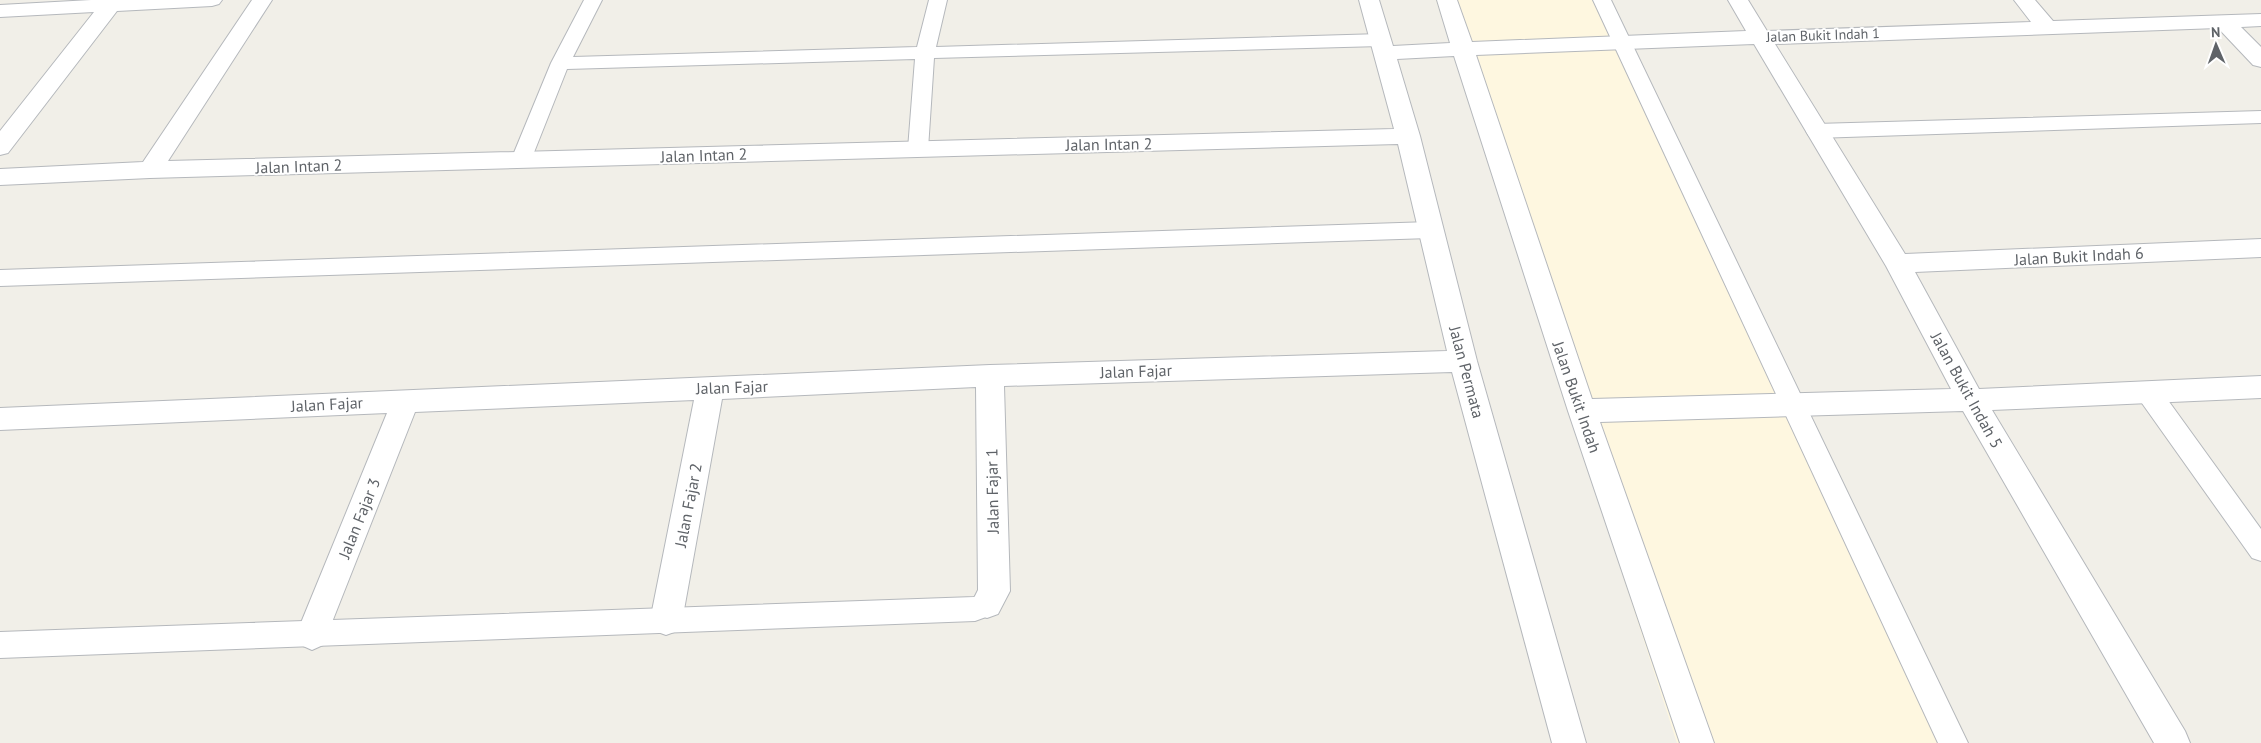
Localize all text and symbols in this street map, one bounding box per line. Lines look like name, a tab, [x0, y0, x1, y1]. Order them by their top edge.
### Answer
north arrow	[2191, 20, 2241, 70]
text: N	[2211, 23, 2220, 41]
street label: Jalan Bukit Indah 1	[1765, 24, 1880, 46]
street label: Jalan Intan 2	[1064, 133, 1153, 155]
street label: Jalan Intan 2	[659, 143, 748, 167]
street label: Jalan Intan 2	[254, 154, 343, 178]
street label: Jalan Bukit Indah 6	[2013, 243, 2144, 269]
street label: Jalan Permata	[1445, 323, 1489, 420]
street label: Jalan Bukit Indah 5	[1926, 328, 2007, 452]
street label: Jalan Bukit Indah	[1548, 338, 1605, 455]
street label: Jalan Fajar	[1099, 360, 1173, 382]
street label: Jalan Fajar	[695, 376, 769, 398]
street label: Jalan Fajar	[289, 392, 364, 416]
street label: Jalan Fajar 1	[981, 448, 1003, 535]
street label: Jalan Fajar 2	[670, 461, 706, 550]
street label: Jalan Fajar 3	[333, 475, 384, 562]

